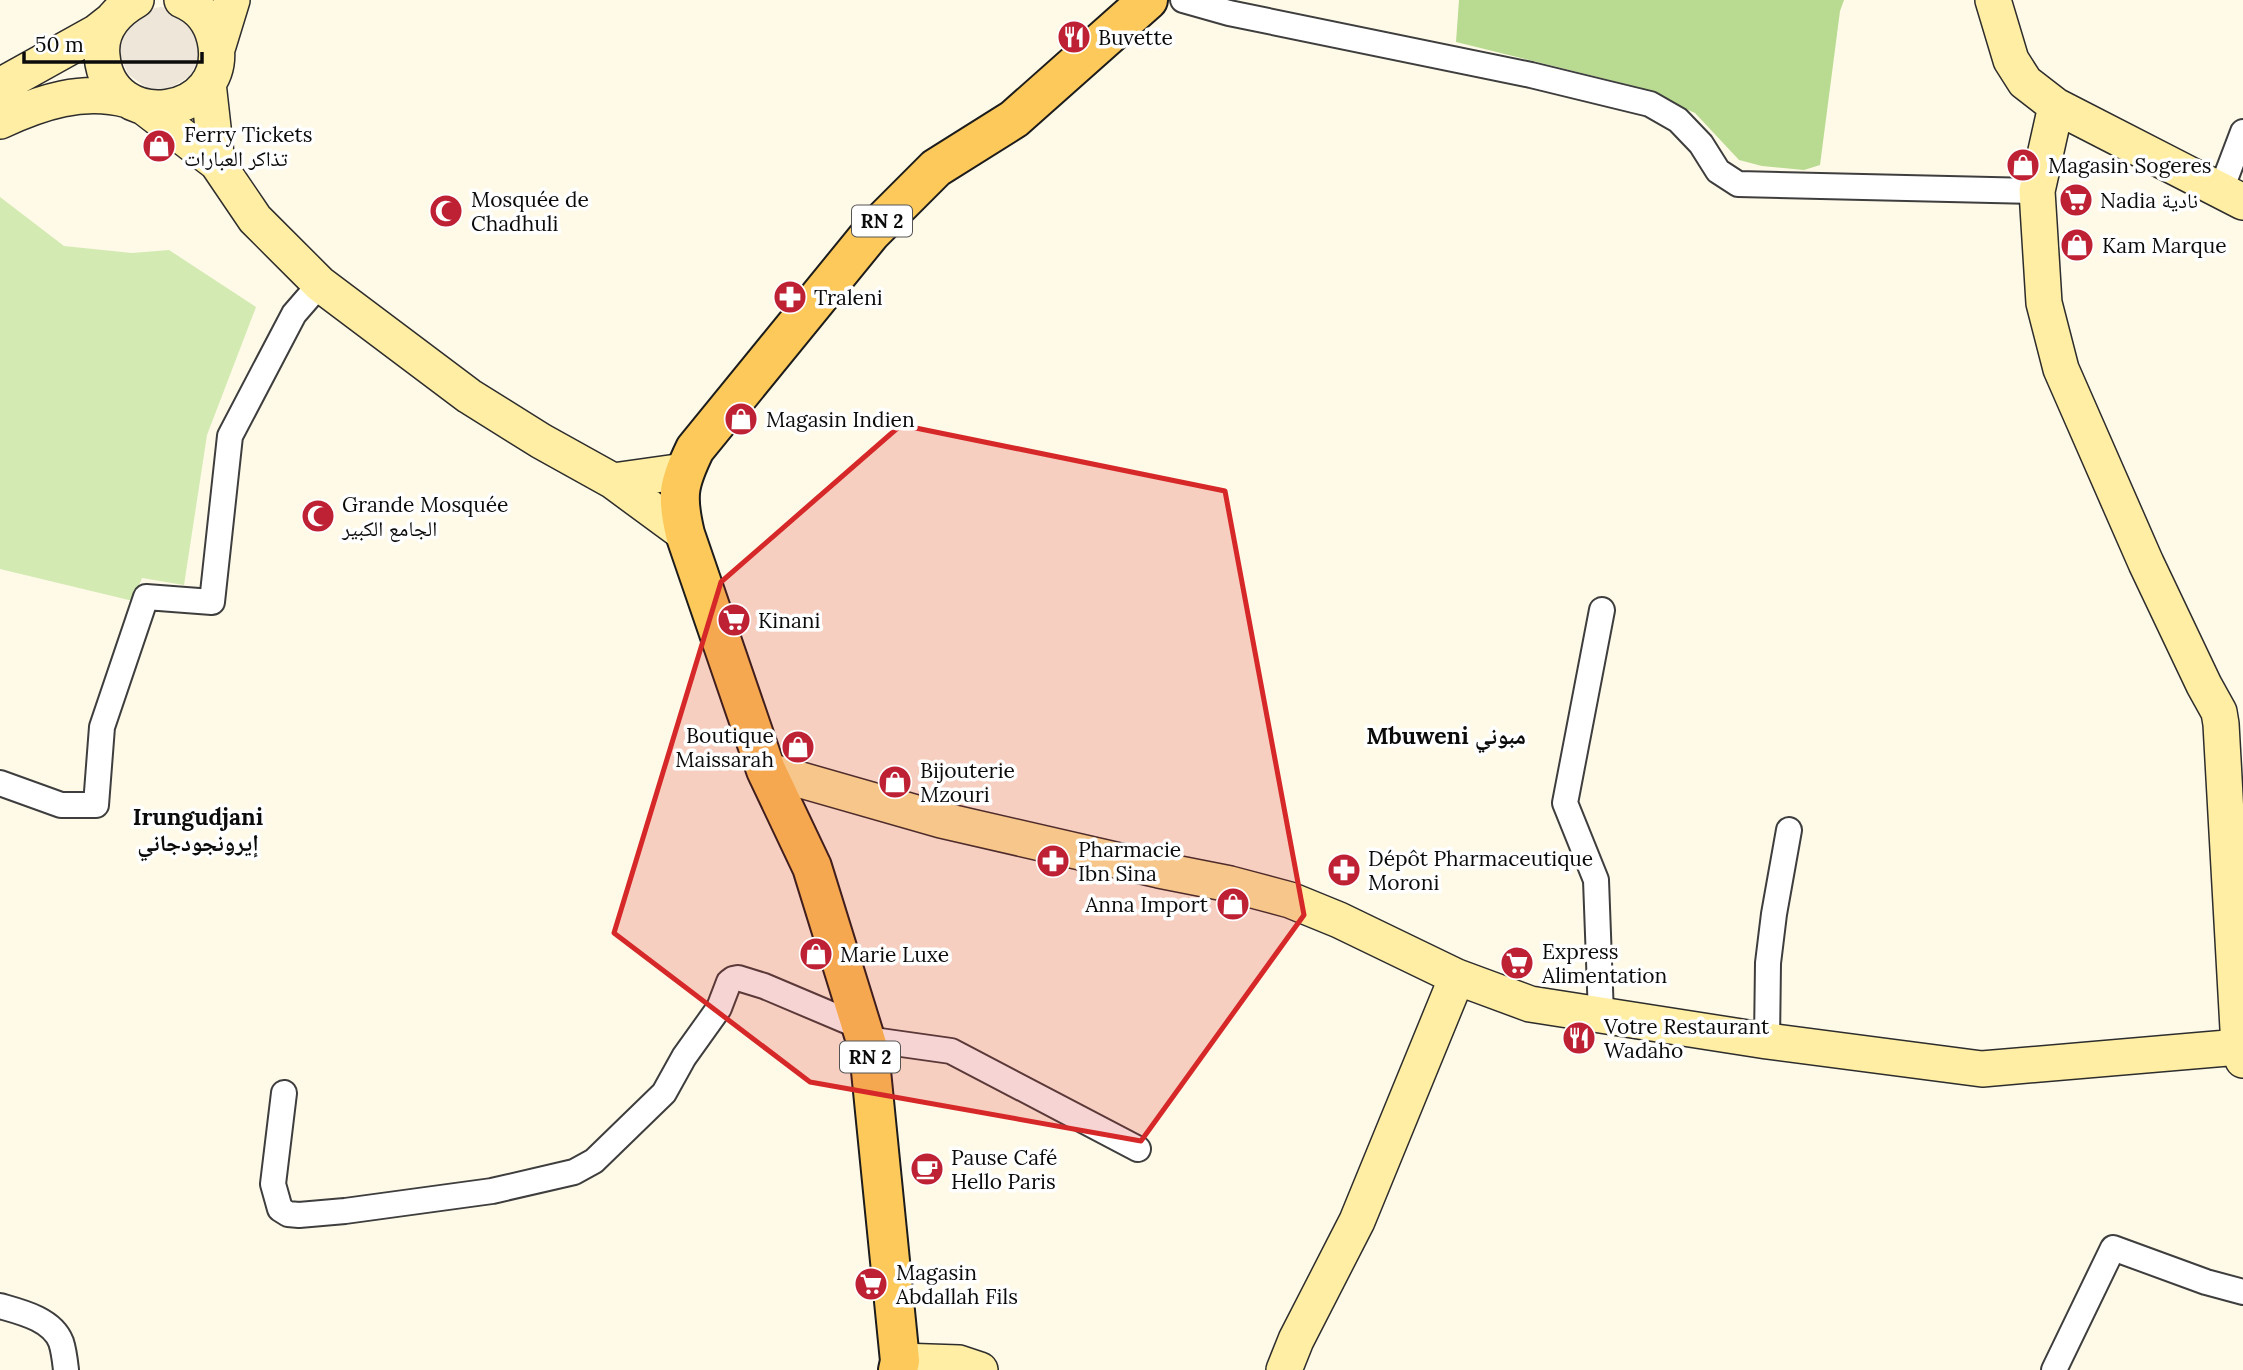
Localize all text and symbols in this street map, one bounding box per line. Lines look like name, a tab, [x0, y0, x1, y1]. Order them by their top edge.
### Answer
restaurant icon: Buvette	[1055, 18, 1093, 56]
scale bar	[24, 21, 203, 65]
place label: Buvette	[1098, 24, 1173, 51]
text: 50 m	[35, 31, 84, 58]
place label: Ferry Tickets تذاكر العبارات	[184, 121, 312, 172]
shop icon: Ferry Tickets تذاكر العبارات	[140, 127, 178, 165]
shop icon: Magasin Sogeres	[2004, 146, 2042, 184]
place label: Magasin Sogeres	[2048, 152, 2212, 179]
supermarket icon: Nadia نادية	[2057, 181, 2095, 219]
place label: Mosquée de Chadhuli	[471, 186, 589, 237]
place label: Nadia نادية	[2100, 187, 2198, 214]
mosque icon: Mosquée de Chadhuli	[427, 192, 465, 230]
road number: RN 2	[852, 206, 912, 236]
shop icon: Kam Marque	[2058, 226, 2096, 264]
place label: Kam Marque	[2102, 232, 2227, 259]
pharmacy icon: Traleni	[771, 278, 809, 316]
place label: Traleni	[814, 284, 883, 311]
shop icon: Magasin Indien	[722, 400, 760, 438]
place label: Magasin Indien	[766, 406, 915, 433]
place label: Grande Mosquée الجامع الكبير	[341, 491, 508, 542]
mosque icon: Grande Mosquée الجامع الكبير	[299, 497, 337, 535]
supermarket icon: Kinani	[715, 601, 753, 639]
place label: Kinani	[758, 607, 821, 634]
district label: Mbuweni مبوني	[1366, 721, 1526, 754]
place label: Boutique Maissarah	[675, 722, 774, 773]
shop icon: Boutique Maissarah	[779, 728, 817, 766]
place label: Bijouterie Mzouri	[920, 757, 1015, 808]
shop icon: Bijouterie Mzouri	[876, 763, 914, 801]
district label: Irungudjani إيرونجودجاني	[133, 802, 263, 861]
place label: Pharmacie Ibn Sina	[1078, 836, 1181, 887]
pharmacy icon: Pharmacie Ibn Sina	[1034, 842, 1072, 880]
place label: Dépôt Pharmaceutique Moroni	[1368, 845, 1593, 896]
pharmacy icon: Dépôt Pharmaceutique Moroni	[1325, 851, 1363, 889]
shop icon: Anna Import	[1214, 885, 1252, 923]
place label: Anna Import	[1084, 891, 1209, 918]
shop icon: Marie Luxe	[797, 935, 835, 973]
place label: Express Alimentation	[1541, 938, 1668, 989]
place label: Marie Luxe	[840, 941, 949, 968]
supermarket icon: Express Alimentation	[1498, 944, 1536, 982]
place label: Votre Restaurant Wadaho	[1603, 1013, 1770, 1064]
restaurant icon: Votre Restaurant Wadaho	[1560, 1019, 1598, 1057]
road number: RN 2	[840, 1042, 900, 1072]
place label: Pause Café Hello Paris	[951, 1144, 1057, 1195]
cafe icon: Pause Café Hello Paris	[908, 1150, 946, 1188]
place label: Magasin Abdallah Fils	[895, 1259, 1018, 1310]
supermarket icon: Magasin Abdallah Fils	[852, 1265, 890, 1303]

